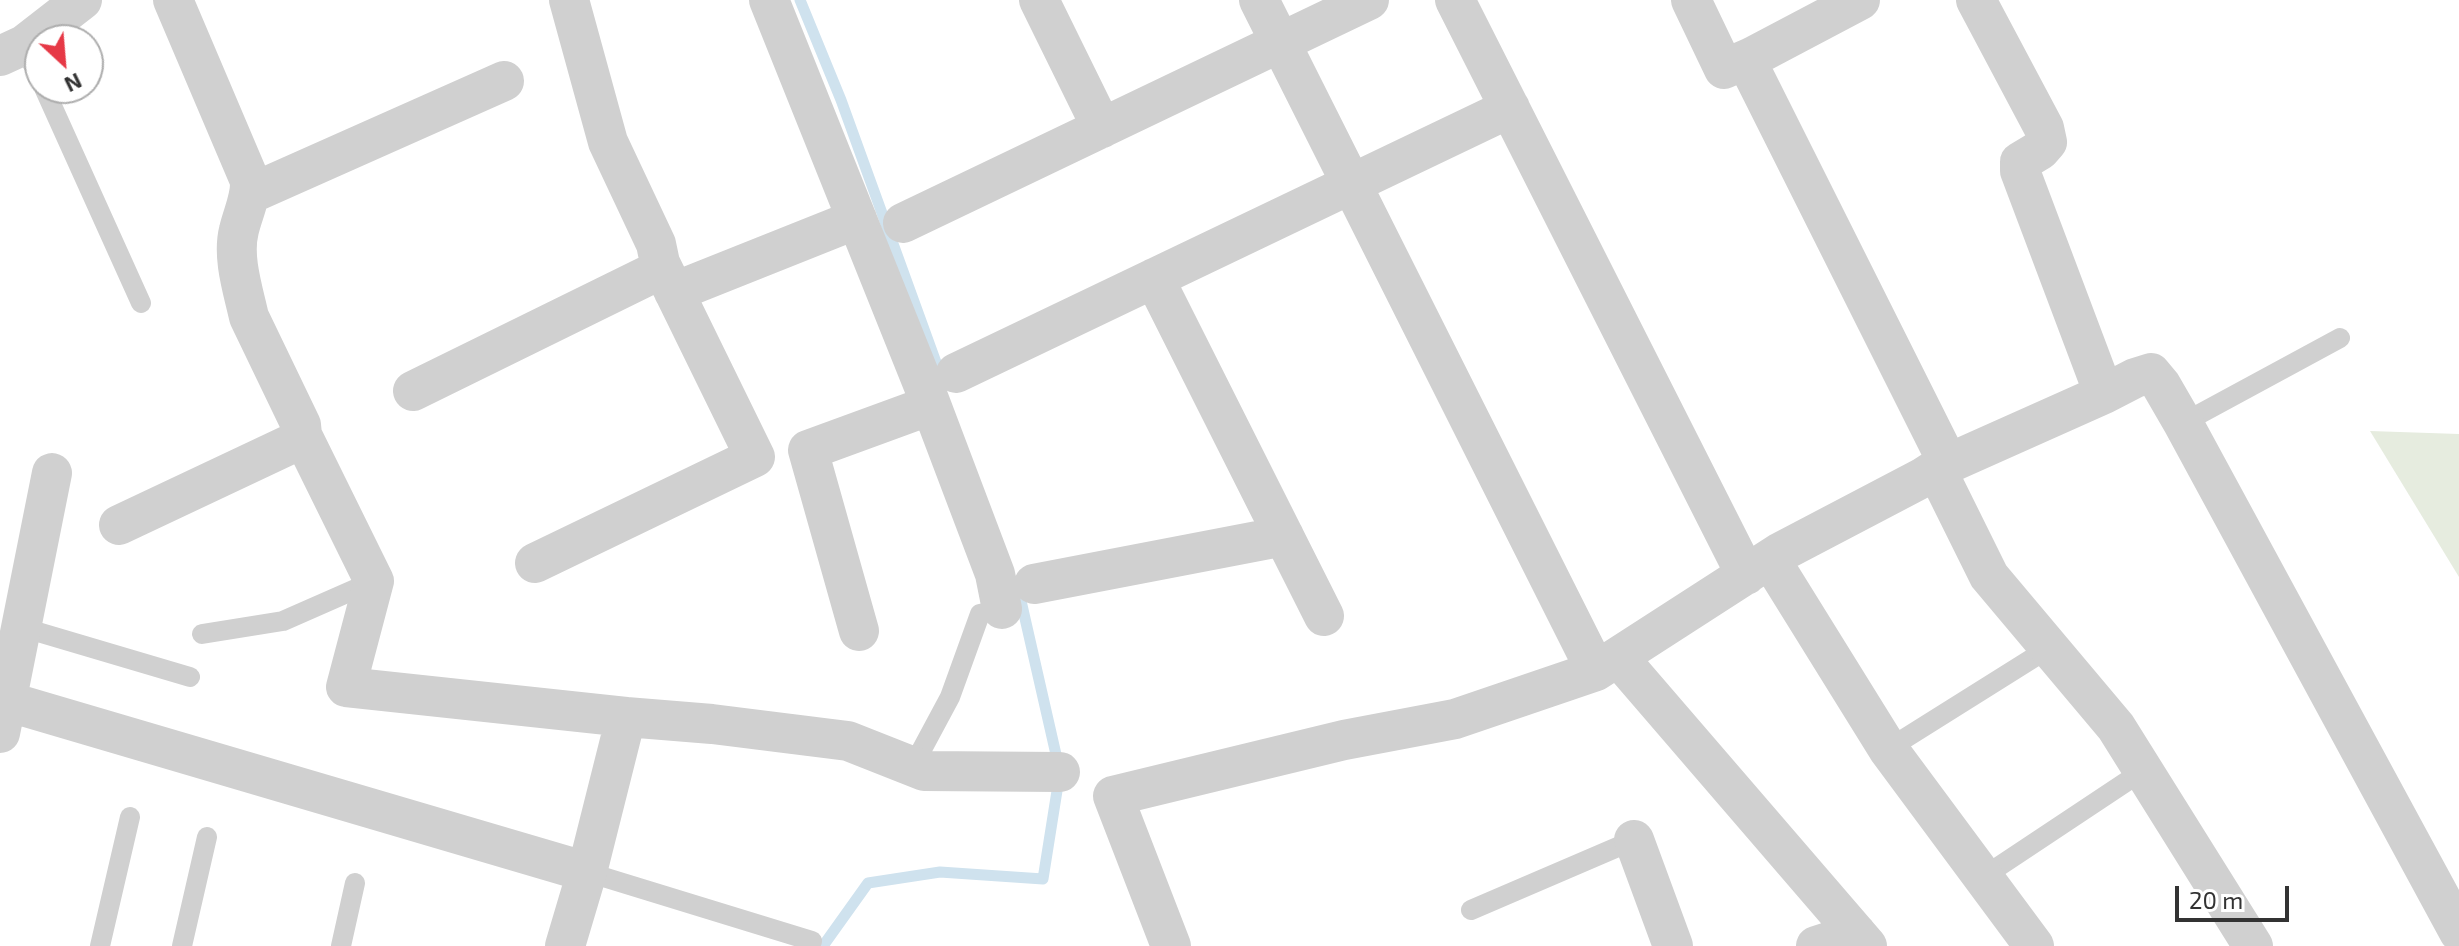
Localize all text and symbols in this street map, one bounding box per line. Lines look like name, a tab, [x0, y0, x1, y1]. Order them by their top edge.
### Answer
north arrow	[24, 24, 104, 104]
text: N	[61, 69, 86, 99]
scale bar	[2179, 870, 2293, 920]
text: 20 m	[2189, 885, 2243, 914]

